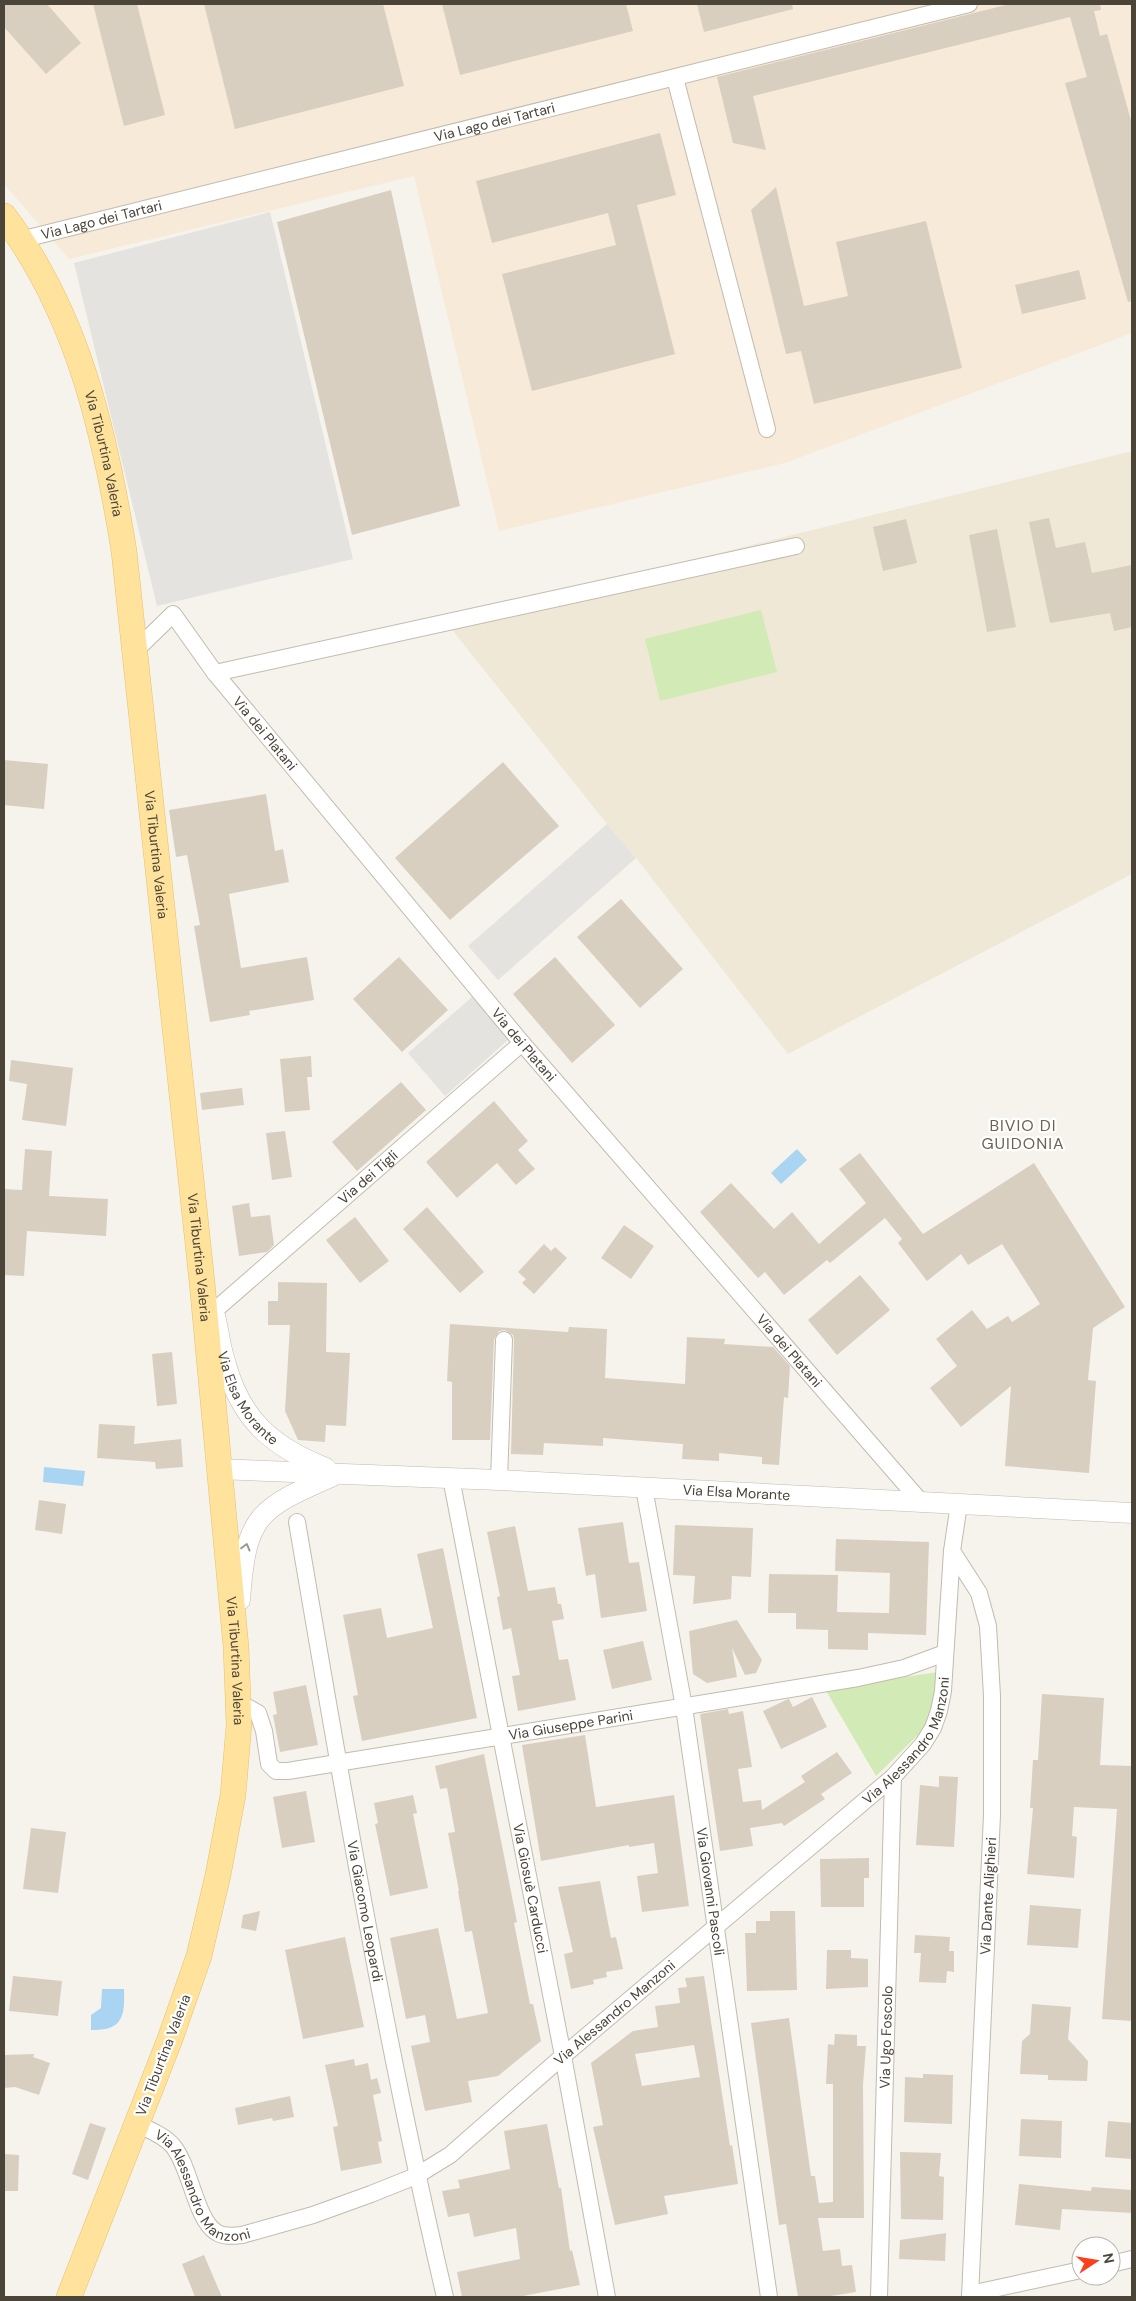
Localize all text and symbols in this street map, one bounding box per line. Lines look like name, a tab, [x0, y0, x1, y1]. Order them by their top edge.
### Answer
street label: Via Lago dei Tartari	[432, 98, 557, 146]
street label: Via Lago dei Tartari	[39, 196, 164, 243]
street label: Via Tiburtina Valeria	[81, 388, 127, 518]
street label: Via dei Platani	[229, 692, 301, 774]
street label: Via Tiburtina Valeria	[141, 790, 172, 920]
street label: Via dei Platani	[488, 1004, 560, 1085]
district label: BIVIO DI GUIDONIA	[981, 1115, 1065, 1154]
street label: Via dei Tigli	[334, 1146, 402, 1208]
street label: Via Tiburtina Valeria	[184, 1192, 215, 1323]
street label: Via dei Platani	[753, 1310, 826, 1391]
street label: Via Elsa Morante	[214, 1349, 282, 1449]
street label: Via Elsa Morante	[682, 1481, 791, 1504]
one-way arrow	[240, 1542, 251, 1551]
street label: Via Tiburtina Valeria	[222, 1596, 248, 1726]
street label: Via Alessandro Manzoni	[859, 1676, 953, 1808]
street label: Via Giuseppe Parini	[507, 1706, 634, 1744]
street label: Via Giosuè Carducci	[509, 1822, 552, 1955]
street label: Via Giovanni Pascoli	[692, 1826, 729, 1957]
street label: Via Dante Alighieri	[976, 1837, 1000, 1955]
street label: Via Giacomo Leopardi	[343, 1839, 387, 1983]
street label: Via Alessandro Manzoni	[550, 1956, 679, 2069]
street label: Via Ugo Foscolo	[876, 1985, 896, 2089]
street label: Via Tiburtina Valeria	[131, 1992, 195, 2118]
street label: Via Alessandro Manzoni	[152, 2125, 252, 2245]
north arrow	[1071, 2236, 1121, 2286]
text: N	[1099, 2251, 1119, 2265]

